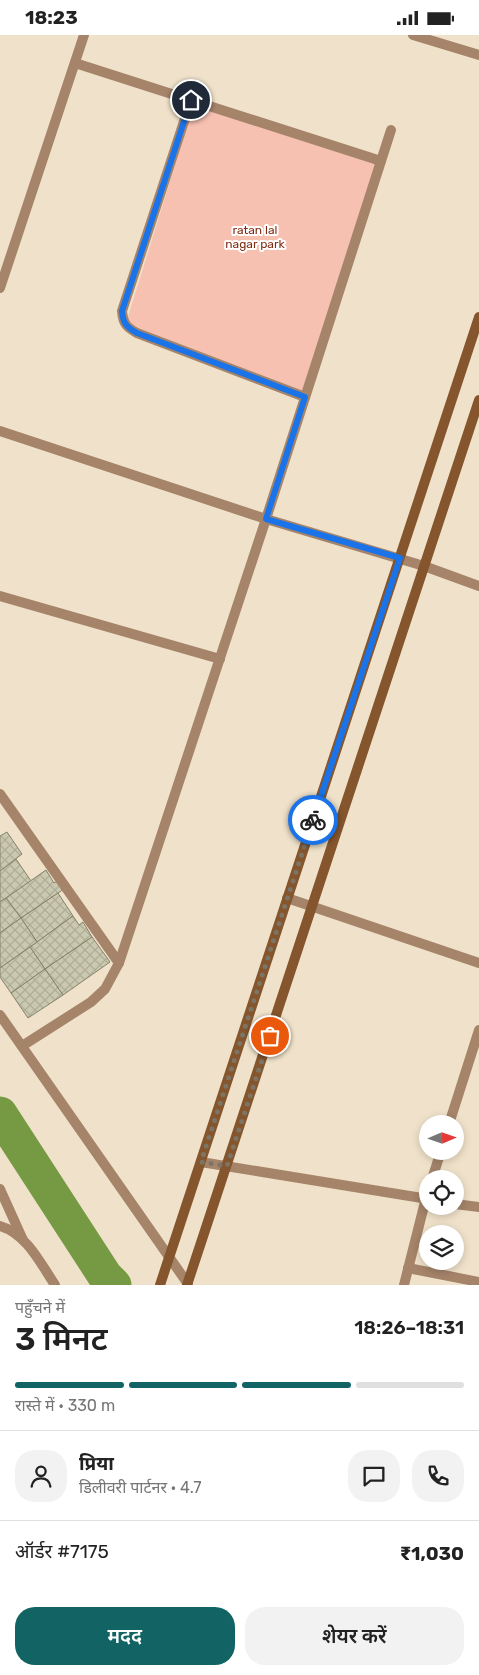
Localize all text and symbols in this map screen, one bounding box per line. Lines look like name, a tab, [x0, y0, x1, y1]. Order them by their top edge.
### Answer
text: 18:23	[25, 6, 78, 29]
pin	[170, 79, 212, 121]
icon: home	[177, 86, 205, 114]
park label: ratan lal nagar park	[225, 223, 286, 251]
courier	[288, 795, 338, 845]
icon: bike	[299, 806, 327, 834]
pin	[249, 1015, 291, 1057]
icon: bag	[256, 1022, 284, 1050]
north arrow	[419, 1115, 464, 1160]
map controls	[419, 1115, 464, 1270]
button: locate	[419, 1170, 464, 1215]
button: layers	[419, 1225, 464, 1270]
text: पहुँचने में	[15, 1298, 65, 1317]
text: 18:26–18:31	[354, 1316, 464, 1339]
text: 3 मिनट	[15, 1320, 108, 1358]
text: रास्ते में · 330 m	[15, 1396, 115, 1415]
button: person	[15, 1450, 67, 1502]
button: chat	[348, 1450, 400, 1502]
button: phone	[412, 1450, 464, 1502]
text: प्रिया	[79, 1452, 114, 1475]
text: डिलीवरी पार्टनर · 4.7	[79, 1478, 202, 1497]
text: ऑर्डर #7175	[15, 1540, 109, 1563]
text: ₹1,030	[400, 1542, 464, 1565]
button: मदद	[15, 1607, 235, 1665]
button: शेयर करें	[245, 1607, 464, 1665]

